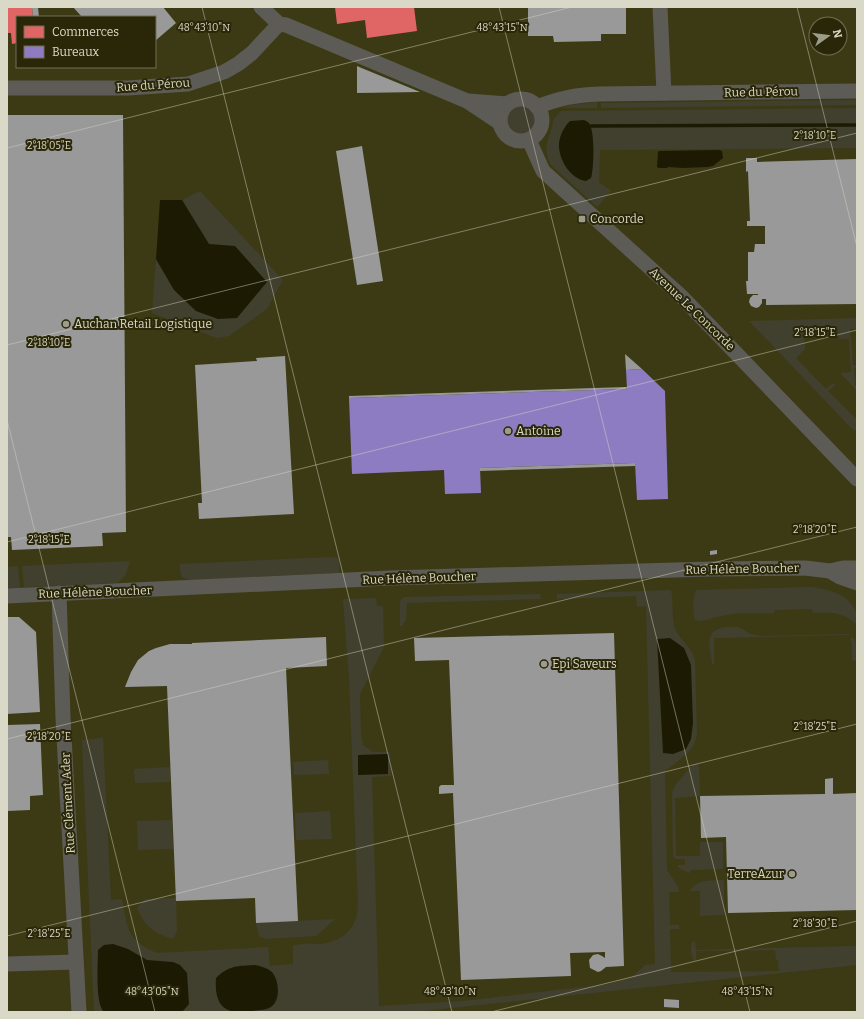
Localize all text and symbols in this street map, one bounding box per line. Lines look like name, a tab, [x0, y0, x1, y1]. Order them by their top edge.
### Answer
legend	[16, 16, 156, 68]
north arrow	[808, 16, 848, 56]
text: 48°43'10"N	[178, 22, 230, 34]
text: 48°43'15"N	[476, 22, 528, 34]
text: Commerces	[52, 25, 119, 39]
text: N	[830, 28, 845, 40]
text: Bureaux	[52, 45, 99, 59]
street label: Rue du Pérou	[116, 75, 191, 95]
street label: Rue du Pérou	[724, 84, 799, 100]
text: 2°18'10"E	[794, 130, 836, 142]
text: 2°18'05"E	[27, 140, 71, 152]
place label: Concorde	[590, 212, 643, 226]
marker: Concorde	[577, 214, 587, 224]
street label: Avenue Le Concorde	[646, 265, 738, 353]
place label: Auchan Retail Logistique	[74, 317, 212, 331]
marker: Auchan Retail Logistique	[61, 319, 71, 329]
text: 2°18'15"E	[794, 327, 836, 339]
text: 2°18'10"E	[28, 337, 70, 349]
place label: Antoine	[516, 424, 561, 438]
marker: Antoine	[503, 426, 513, 436]
text: 2°18'20"E	[793, 524, 837, 536]
text: 2°18'15"E	[28, 534, 70, 546]
street label: Rue Hélène Boucher	[685, 561, 800, 577]
street label: Rue Hélène Boucher	[362, 569, 477, 587]
street label: Rue Hélène Boucher	[38, 583, 153, 601]
place label: Epi Saveurs	[552, 657, 617, 671]
marker: Epi Saveurs	[539, 659, 549, 669]
text: 2°18'25"E	[794, 721, 836, 733]
text: 2°18'20"E	[27, 731, 71, 743]
street label: Rue Clément Ader	[58, 751, 78, 854]
place label: TerreAzur	[728, 867, 785, 881]
marker: TerreAzur	[787, 869, 797, 879]
text: 2°18'30"E	[793, 918, 837, 930]
text: 2°18'25"E	[28, 928, 70, 940]
text: 48°43'05"N	[125, 986, 179, 998]
text: 48°43'10"N	[424, 986, 476, 998]
text: 48°43'15"N	[721, 986, 773, 998]

